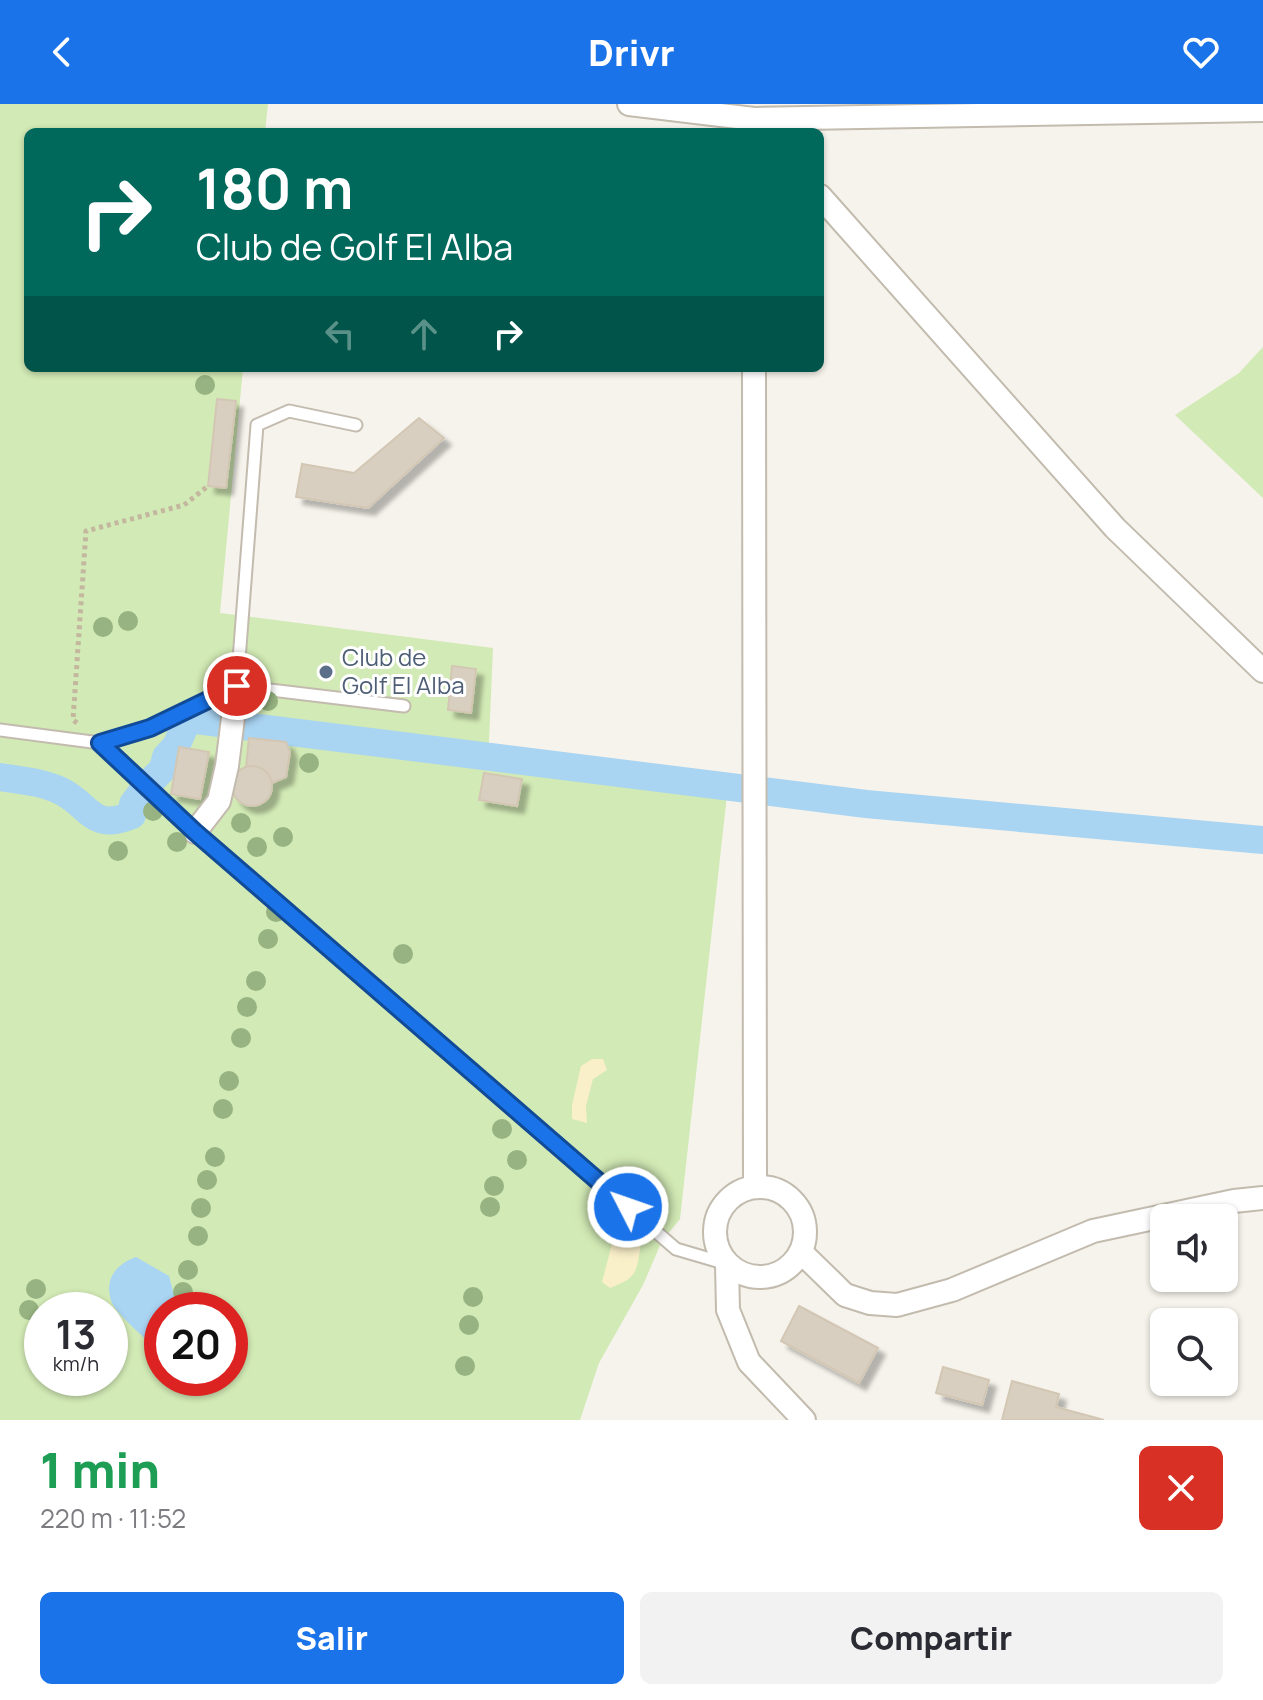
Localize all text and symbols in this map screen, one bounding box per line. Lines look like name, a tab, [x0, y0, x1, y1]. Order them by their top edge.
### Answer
text: Drivr	[588, 28, 675, 77]
icon: back	[40, 30, 84, 74]
icon: heart	[1179, 30, 1223, 74]
text: 180 m	[196, 149, 353, 226]
icon: right	[64, 160, 168, 264]
text: Club de Golf El Alba	[196, 222, 513, 271]
icon: left	[318, 312, 362, 356]
icon: ahead	[402, 312, 446, 356]
icon: right	[486, 312, 530, 356]
place label: Club de Golf El Alba	[342, 640, 464, 701]
pin	[203, 652, 271, 720]
marker: Club de Golf El Alba	[317, 663, 335, 681]
icon: arrive	[215, 664, 259, 708]
position arrow	[586, 1165, 670, 1249]
map controls	[1150, 1204, 1238, 1396]
button: sound	[1150, 1204, 1238, 1292]
speed limit sign: 20	[144, 1292, 248, 1396]
text: 13	[56, 1306, 96, 1361]
button: search	[1150, 1308, 1238, 1396]
text: km/h	[53, 1350, 99, 1377]
text: 1 min	[40, 1437, 160, 1502]
button: close	[1139, 1446, 1223, 1530]
text: 220 m · 11:52	[40, 1500, 186, 1536]
button: Salir	[40, 1592, 624, 1684]
button: Compartir	[640, 1592, 1223, 1684]

